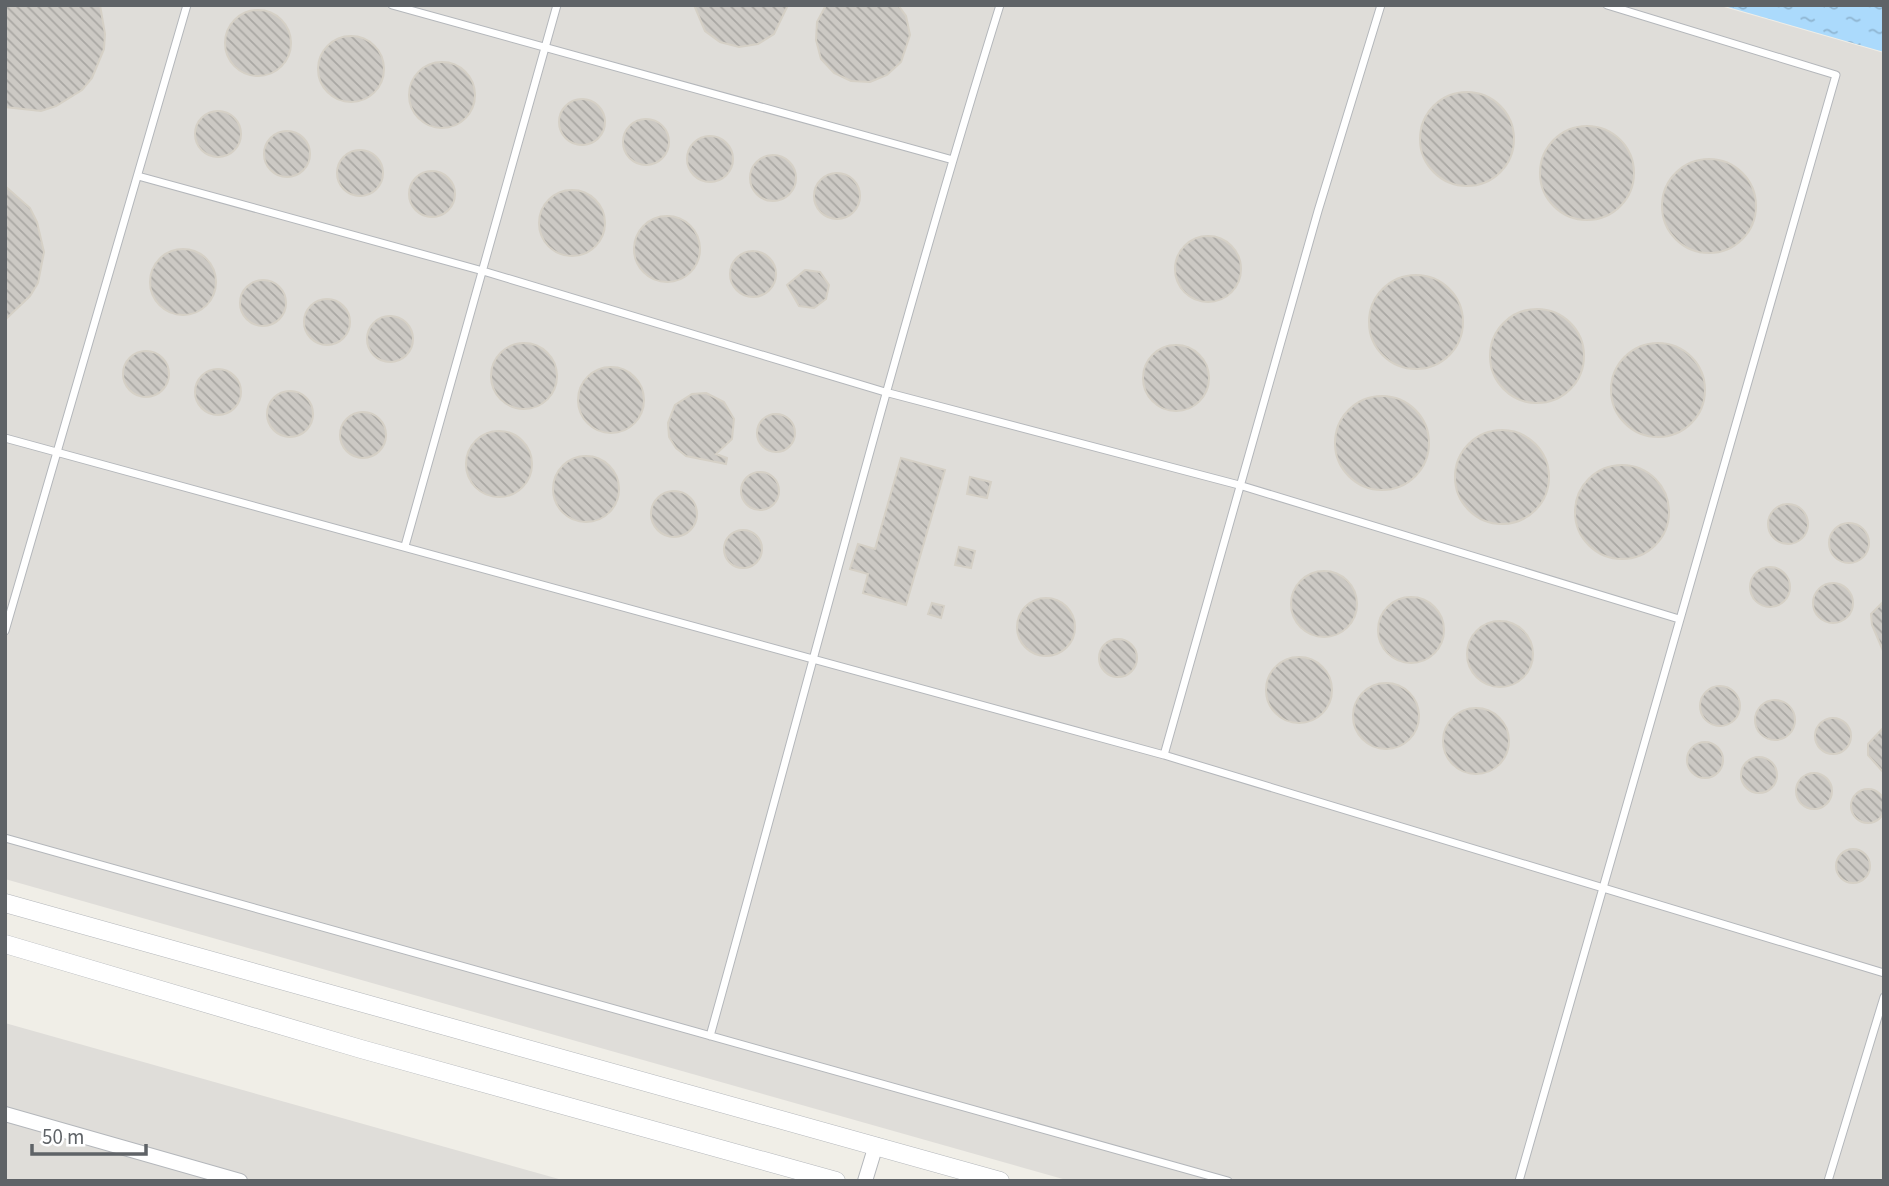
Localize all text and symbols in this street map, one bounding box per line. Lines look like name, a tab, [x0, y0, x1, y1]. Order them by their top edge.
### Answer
scale bar	[32, 1112, 145, 1156]
text: 50 m	[42, 1122, 84, 1152]

